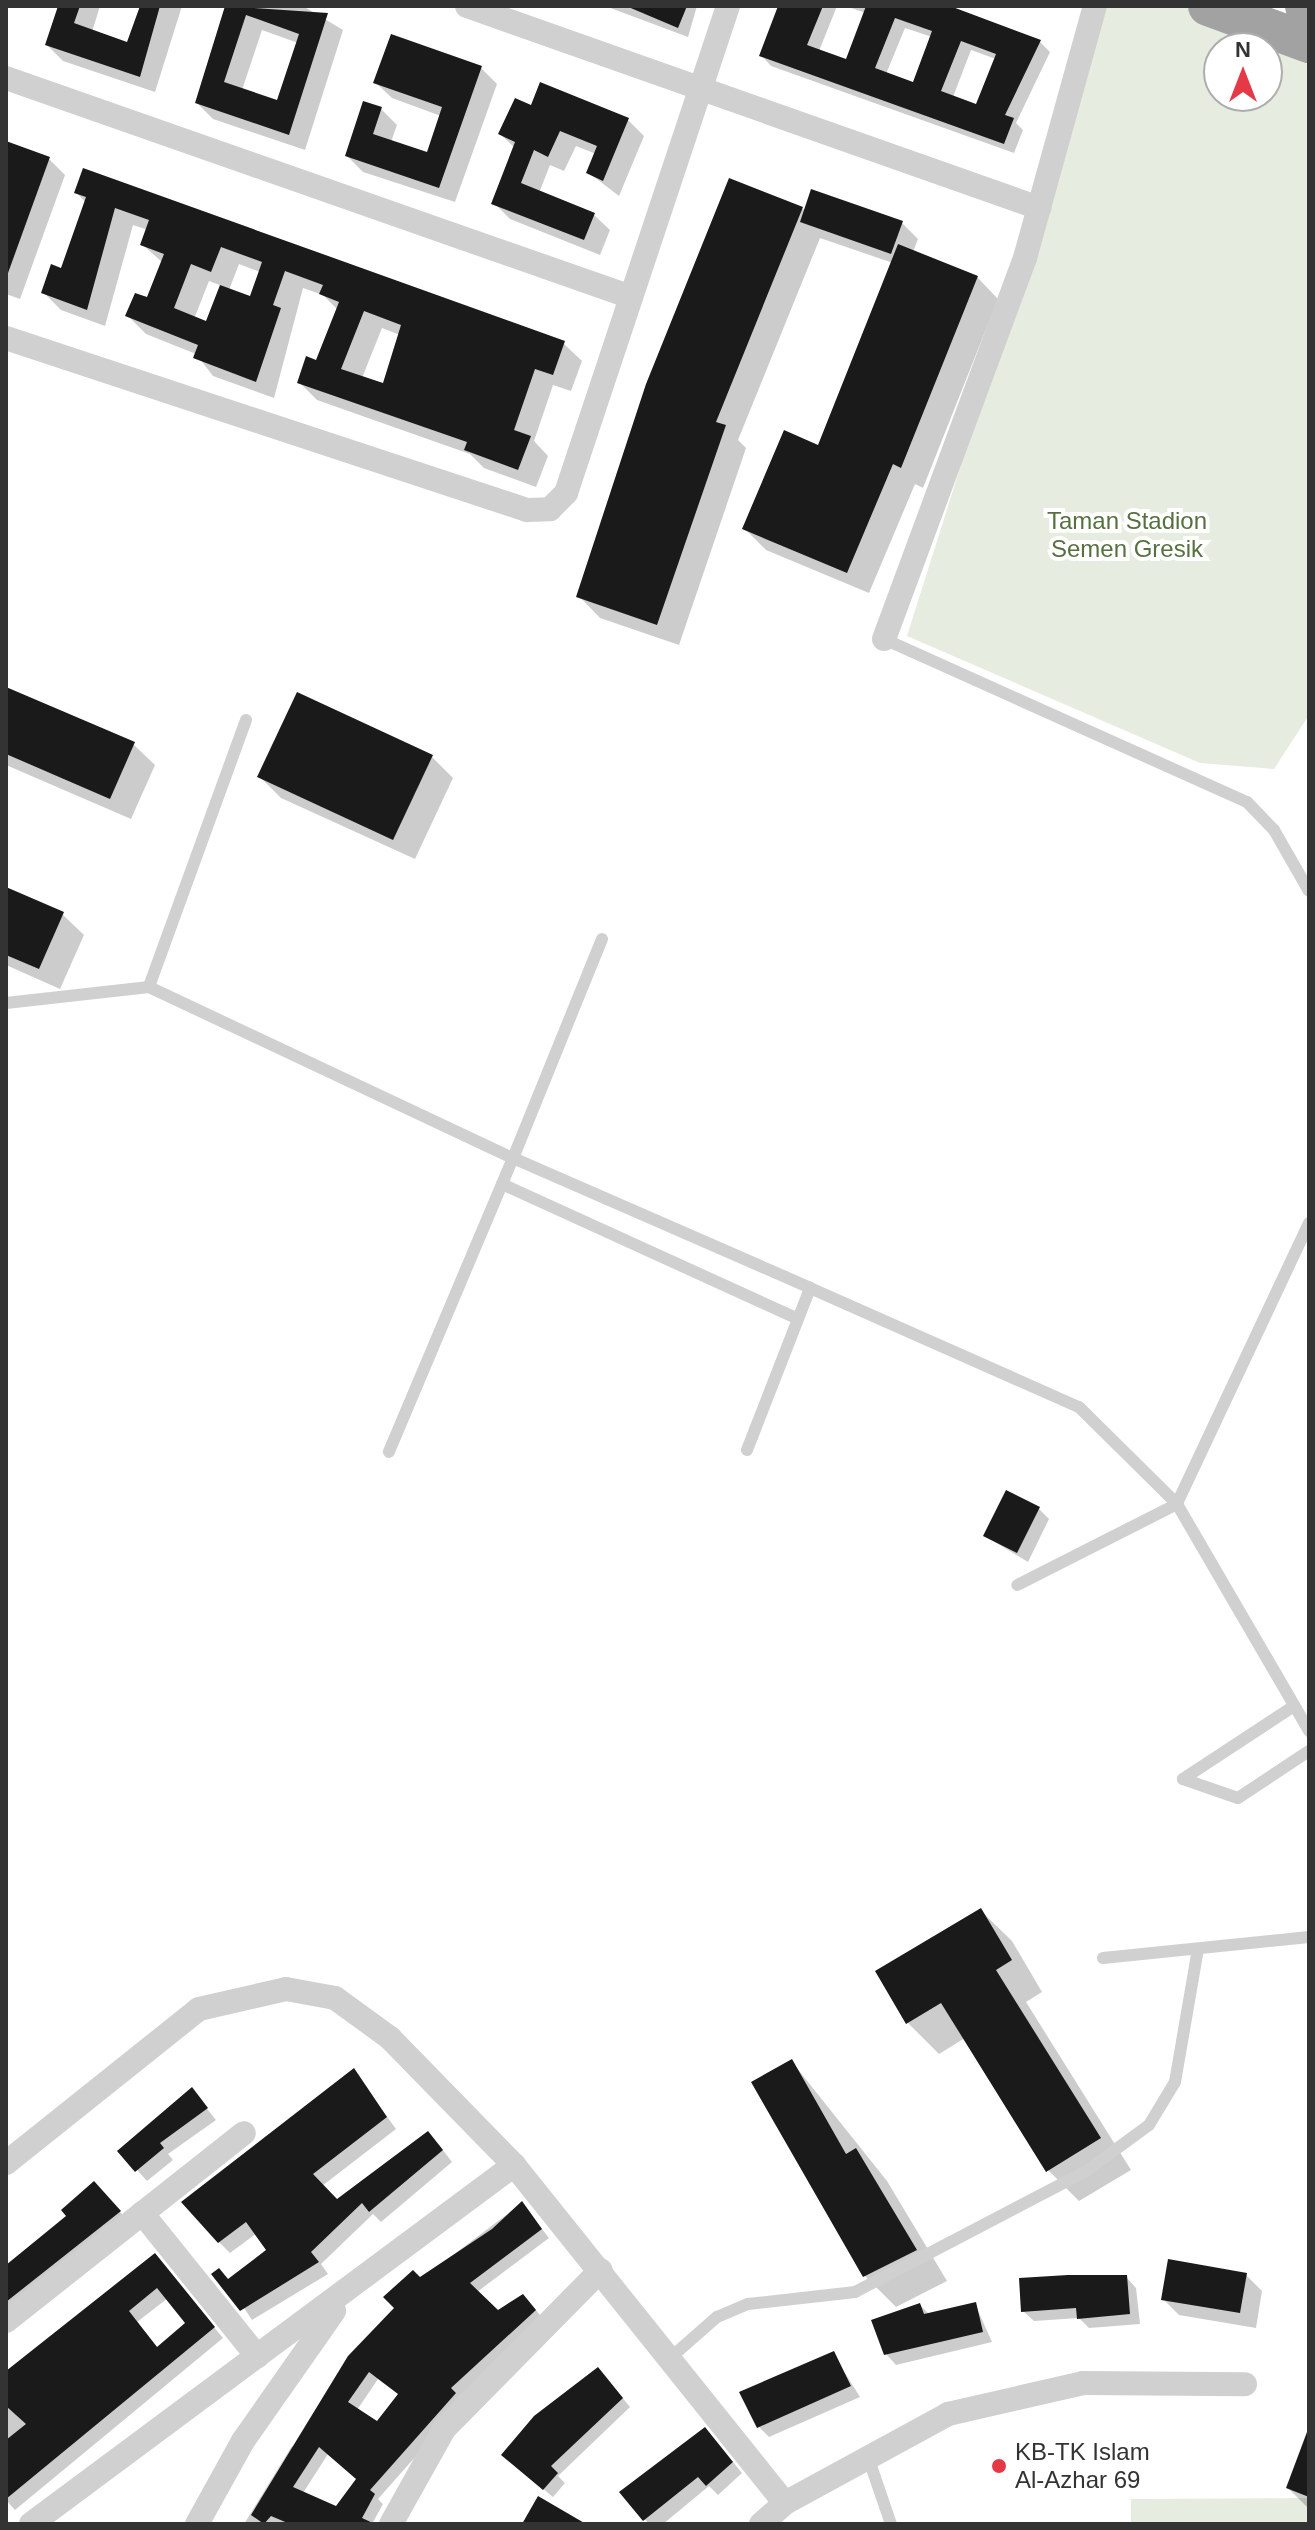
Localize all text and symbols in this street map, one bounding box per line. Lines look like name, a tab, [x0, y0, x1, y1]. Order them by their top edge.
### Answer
north arrow	[1203, 32, 1283, 112]
text: N	[1235, 37, 1251, 62]
park label: Taman Stadion Semen Gresik	[1047, 507, 1207, 563]
place label: KB-TK Islam Al-Azhar 69	[1015, 2438, 1150, 2494]
marker: KB-TK Islam Al-Azhar 69	[990, 2457, 1008, 2475]

